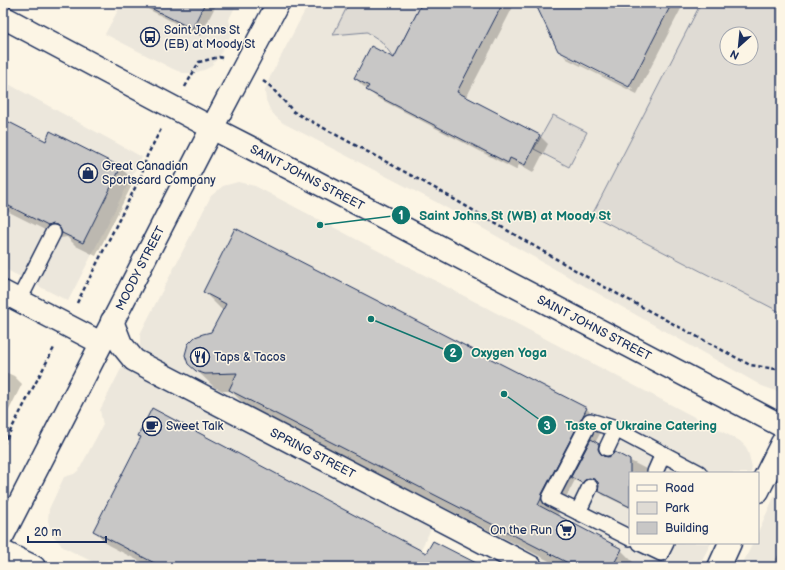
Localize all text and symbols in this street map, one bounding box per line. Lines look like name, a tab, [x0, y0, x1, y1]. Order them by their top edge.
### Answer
place label: Saint Johns St (EB) at Moody St	[164, 23, 256, 52]
bus stop icon: Saint Johns St (EB) at Moody St	[139, 26, 161, 48]
north arrow	[719, 26, 759, 66]
text: N	[728, 47, 741, 62]
street label: SAINT JOHNS STREET	[248, 141, 368, 214]
place label: Great Canadian Sportscard Company	[102, 159, 216, 188]
shop icon: Great Canadian Sportscard Company	[77, 162, 99, 184]
callout: Saint Johns St (WB) at Moody St	[391, 203, 619, 228]
text: 1	[398, 208, 404, 223]
text: Saint Johns St (WB) at Moody St	[419, 208, 611, 224]
street label: MOODY STREET	[112, 223, 168, 313]
street label: SAINT JOHNS STREET	[535, 292, 655, 364]
callout: Oxygen Yoga	[443, 340, 555, 365]
text: Oxygen Yoga	[471, 345, 547, 361]
restaurant icon: Taps & Tacos	[189, 346, 211, 368]
text: 2	[449, 346, 457, 361]
place label: Taps & Tacos	[214, 350, 286, 365]
callout: Taste of Ukraine Catering	[537, 413, 725, 438]
cafe icon: Sweet Talk	[141, 415, 163, 437]
text: Taste of Ukraine Catering	[565, 418, 717, 434]
place label: Sweet Talk	[166, 419, 223, 434]
text: 3	[543, 419, 551, 434]
street label: SPRING STREET	[268, 425, 359, 482]
legend	[629, 472, 759, 544]
text: Road	[665, 481, 694, 496]
text: Park	[665, 501, 689, 516]
scale bar	[28, 518, 106, 544]
supermarket icon: On the Run	[555, 519, 577, 541]
text: Building	[665, 521, 709, 536]
place label: On the Run	[490, 523, 552, 538]
text: 20 m	[34, 525, 61, 540]

